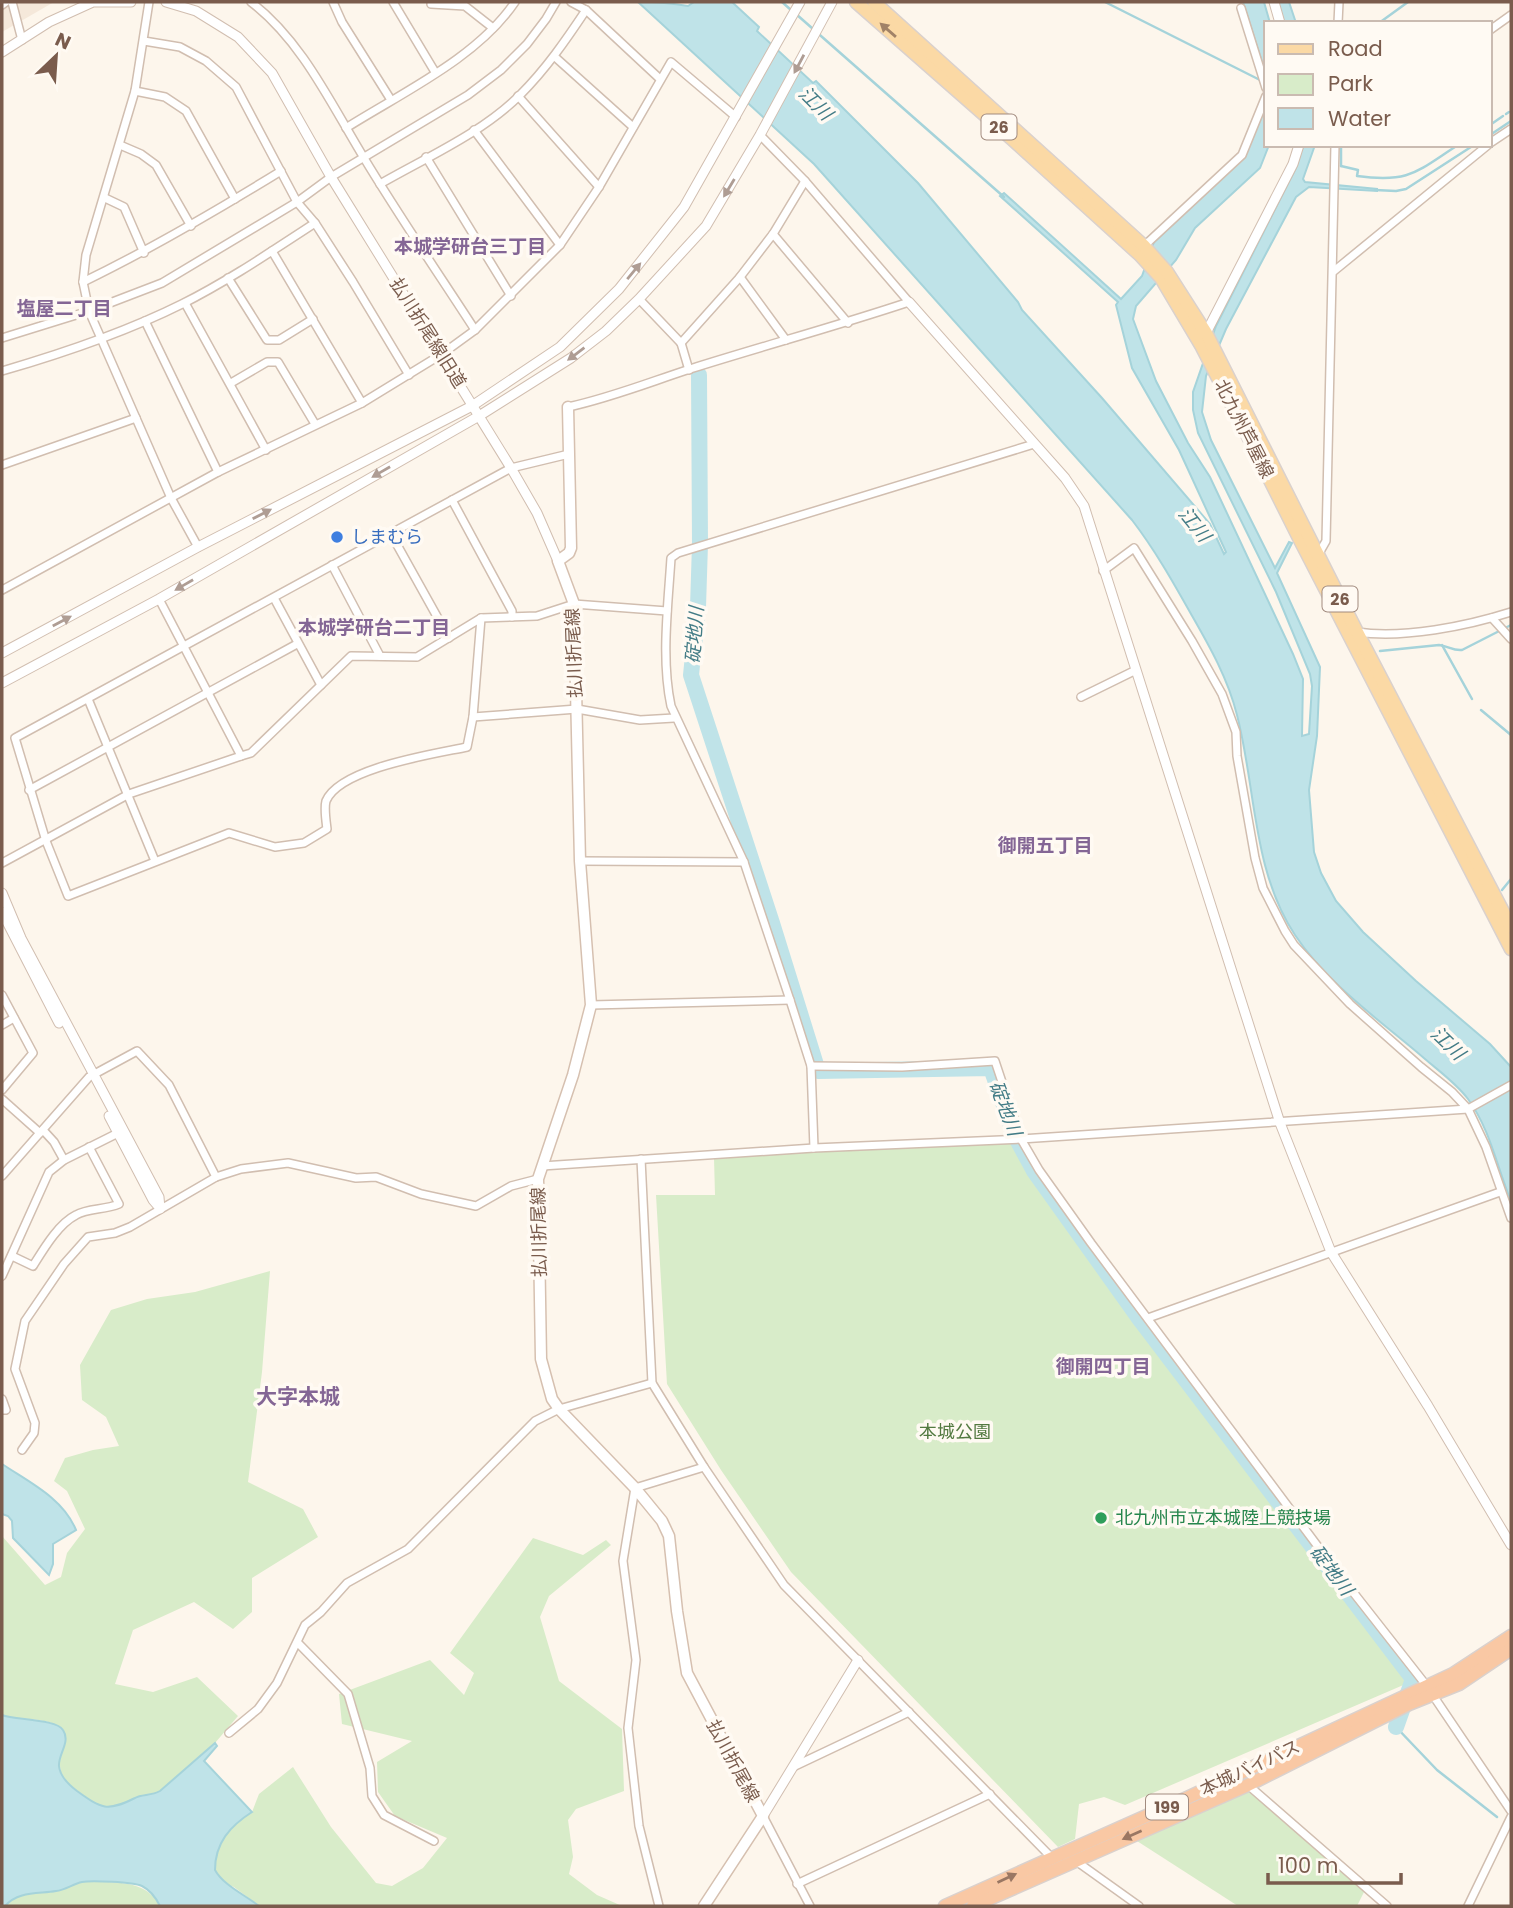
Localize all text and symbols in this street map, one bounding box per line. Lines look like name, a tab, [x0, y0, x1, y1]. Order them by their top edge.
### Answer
north arrow	[21, 21, 91, 91]
legend	[1264, 21, 1492, 147]
one-way arrow	[879, 22, 897, 38]
text: N	[51, 26, 75, 56]
text: Road	[1328, 34, 1383, 63]
one-way arrow	[793, 54, 804, 74]
text: Park	[1328, 69, 1373, 98]
water label: 江川	[793, 80, 840, 128]
text: Water	[1328, 104, 1391, 133]
road number: 26	[982, 114, 1016, 140]
one-way arrow	[723, 178, 735, 197]
district label: 本城学研台三丁目	[394, 233, 546, 260]
one-way arrow	[626, 262, 641, 279]
street label: 払川折尾線旧道	[384, 273, 472, 393]
district label: 塩屋二丁目	[16, 295, 112, 322]
one-way arrow	[567, 347, 585, 361]
street label: 北九州芦屋線	[1209, 375, 1280, 483]
one-way arrow	[372, 466, 391, 478]
water label: 江川	[1172, 501, 1218, 549]
one-way arrow	[253, 508, 273, 520]
place label: しまむら	[351, 524, 423, 549]
marker: しまむら	[329, 529, 345, 545]
one-way arrow	[174, 579, 194, 591]
road number: 26	[1322, 586, 1358, 612]
water label: 碇地川	[679, 604, 710, 664]
street label: 払川折尾線	[559, 608, 588, 698]
district label: 本城学研台二丁目	[298, 614, 450, 641]
one-way arrow	[52, 615, 72, 627]
district label: 御開五丁目	[997, 832, 1093, 859]
water label: 江川	[1425, 1020, 1472, 1068]
water label: 碇地川	[983, 1077, 1029, 1141]
street label: 払川折尾線	[525, 1187, 552, 1277]
district label: 御開四丁目	[1055, 1353, 1151, 1380]
district label: 大字本城	[256, 1382, 340, 1411]
park label: 本城公園	[919, 1419, 991, 1444]
place label: 北九州市立本城陸上競技場	[1115, 1505, 1331, 1530]
marker: 北九州市立本城陸上競技場	[1093, 1510, 1109, 1526]
water label: 碇地川	[1304, 1539, 1361, 1603]
street label: 払川折尾線	[701, 1715, 766, 1806]
street label: 本城バイパス	[1196, 1733, 1304, 1802]
road number: 199	[1146, 1795, 1188, 1820]
one-way arrow	[1122, 1829, 1142, 1841]
scale bar	[1268, 1842, 1401, 1886]
text: 100 m	[1278, 1851, 1338, 1880]
one-way arrow	[996, 1872, 1017, 1883]

